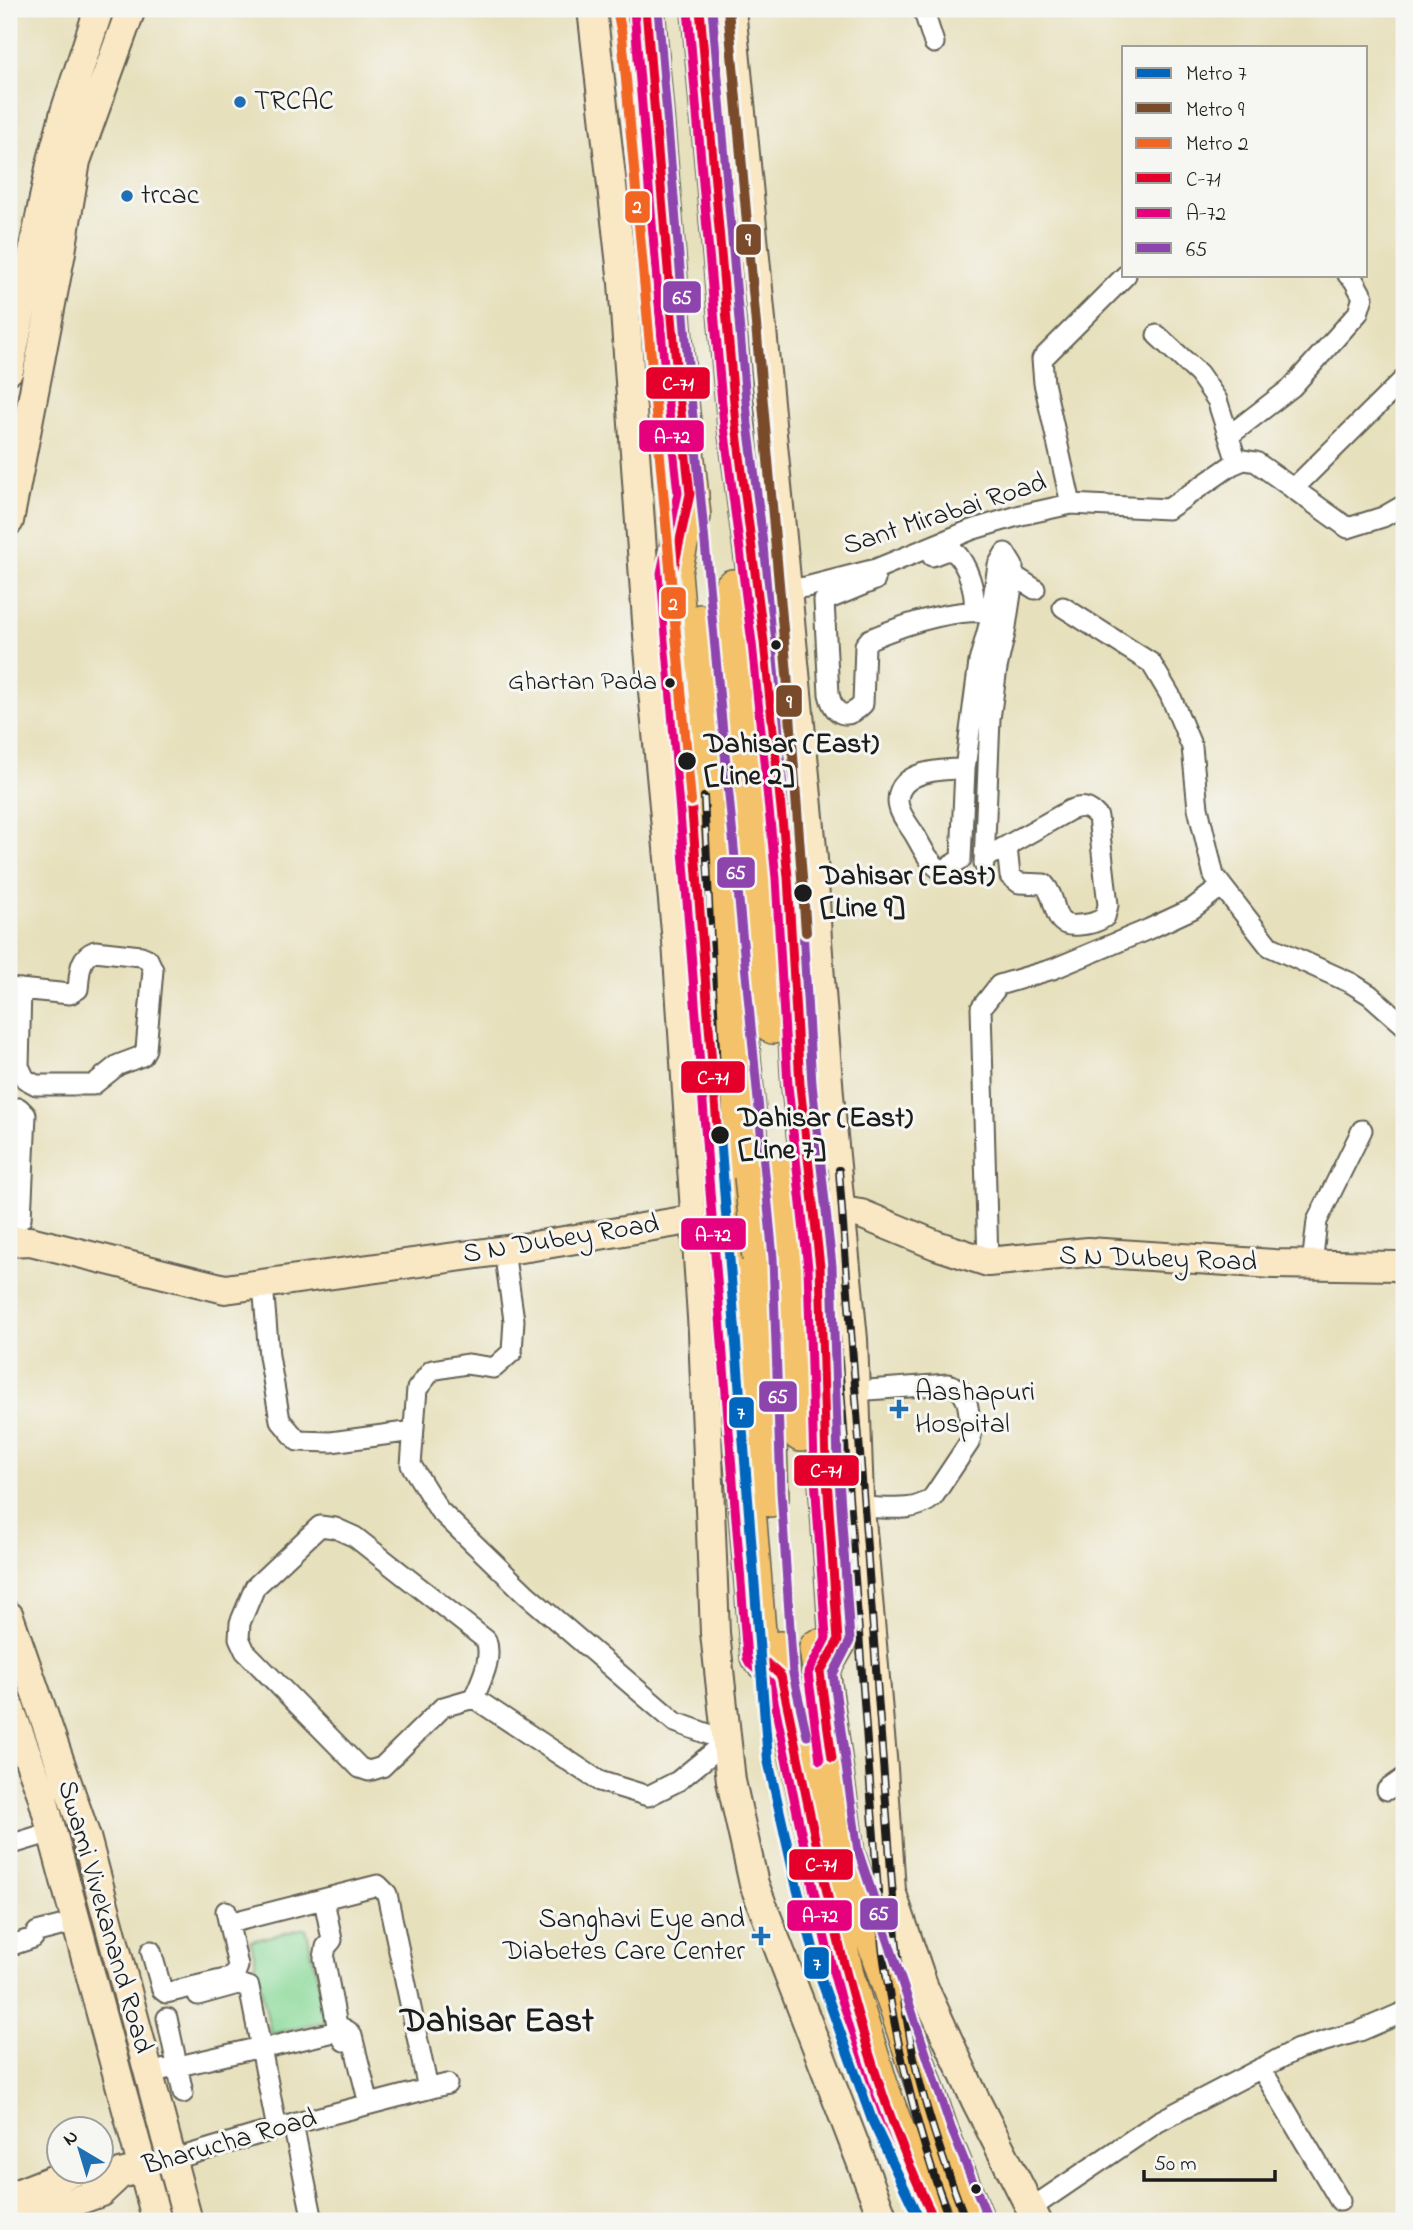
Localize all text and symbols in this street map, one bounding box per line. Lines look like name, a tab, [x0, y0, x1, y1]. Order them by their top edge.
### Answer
legend	[1122, 46, 1368, 276]
text: Metro 7	[1186, 60, 1247, 90]
place label: TRCAC	[254, 82, 334, 123]
marker: TRCAC	[232, 94, 248, 110]
text: Metro 9	[1186, 96, 1245, 126]
text: Metro 2	[1186, 130, 1248, 160]
text: C-71	[1186, 166, 1221, 196]
place label: trcac	[141, 176, 200, 217]
marker: trcac	[119, 188, 135, 204]
line badge: 2	[624, 190, 651, 224]
text: 2	[631, 195, 642, 222]
text: A-72	[1186, 200, 1226, 230]
line badge: 9	[735, 223, 762, 256]
text: 9	[744, 228, 751, 255]
text: 65	[1186, 236, 1207, 266]
line badge: 65	[662, 280, 702, 314]
text: 65	[672, 286, 692, 313]
line badge: C-71	[645, 366, 711, 400]
text: C-71	[662, 372, 694, 399]
line badge: A-72	[638, 419, 705, 453]
text: A-72	[654, 425, 691, 452]
street label: Sant Mirabai Road	[838, 463, 1052, 567]
line badge: 2	[660, 586, 687, 620]
text: 2	[667, 592, 678, 619]
unlabelled marker	[769, 638, 783, 652]
place label: Ghartan Pada	[508, 664, 657, 702]
marker: Ghartan Pada	[663, 676, 677, 690]
line badge: 9	[775, 684, 803, 718]
text: 9	[785, 690, 792, 717]
place label: Dahisar (East) [Line 2]	[702, 725, 880, 798]
marker: Dahisar (East) [Line 2]	[676, 750, 698, 772]
line badge: 65	[716, 856, 756, 889]
place label: Dahisar (East) [Line 9]	[818, 857, 996, 930]
text: 65	[726, 861, 746, 888]
marker: Dahisar (East) [Line 9]	[792, 882, 814, 904]
line badge: C-71	[680, 1060, 746, 1094]
text: C-71	[697, 1066, 729, 1093]
place label: Dahisar (East) [Line 7]	[736, 1099, 914, 1172]
marker: Dahisar (East) [Line 7]	[709, 1124, 731, 1146]
street label: S N Dubey Road	[460, 1204, 662, 1276]
line badge: A-72	[680, 1217, 747, 1251]
text: A-72	[695, 1223, 732, 1250]
street label: S N Dubey Road	[1058, 1236, 1258, 1284]
place label: Aashapuri Hospital	[915, 1373, 1035, 1446]
line badge: 65	[758, 1380, 798, 1413]
text: 65	[768, 1385, 788, 1412]
line badge: 7	[728, 1396, 755, 1429]
marker: Aashapuri Hospital	[889, 1399, 909, 1419]
text: 7	[737, 1401, 745, 1428]
line badge: C-71	[793, 1454, 860, 1487]
text: C-71	[810, 1459, 842, 1486]
street label: Swami Vivekanand Road	[45, 1775, 163, 2059]
line badge: C-71	[788, 1848, 854, 1881]
text: C-71	[805, 1853, 837, 1880]
line badge: 65	[859, 1897, 899, 1931]
line badge: A-72	[786, 1899, 853, 1932]
place label: Sanghavi Eye and Diabetes Care Center	[502, 1900, 745, 1973]
text: 65	[869, 1902, 889, 1929]
text: A-72	[802, 1904, 839, 1931]
marker: Sanghavi Eye and Diabetes Care Center	[751, 1926, 771, 1946]
line badge: 7	[803, 1946, 830, 1980]
text: 7	[813, 1952, 821, 1979]
district label: Dahisar East	[398, 1997, 594, 2048]
street label: Bharucha Road	[137, 2099, 322, 2188]
north arrow	[46, 2114, 116, 2184]
text: N	[58, 2124, 85, 2153]
scale bar	[1144, 2139, 1275, 2183]
text: 50 m	[1154, 2150, 1197, 2180]
unlabelled marker	[969, 2182, 983, 2196]

